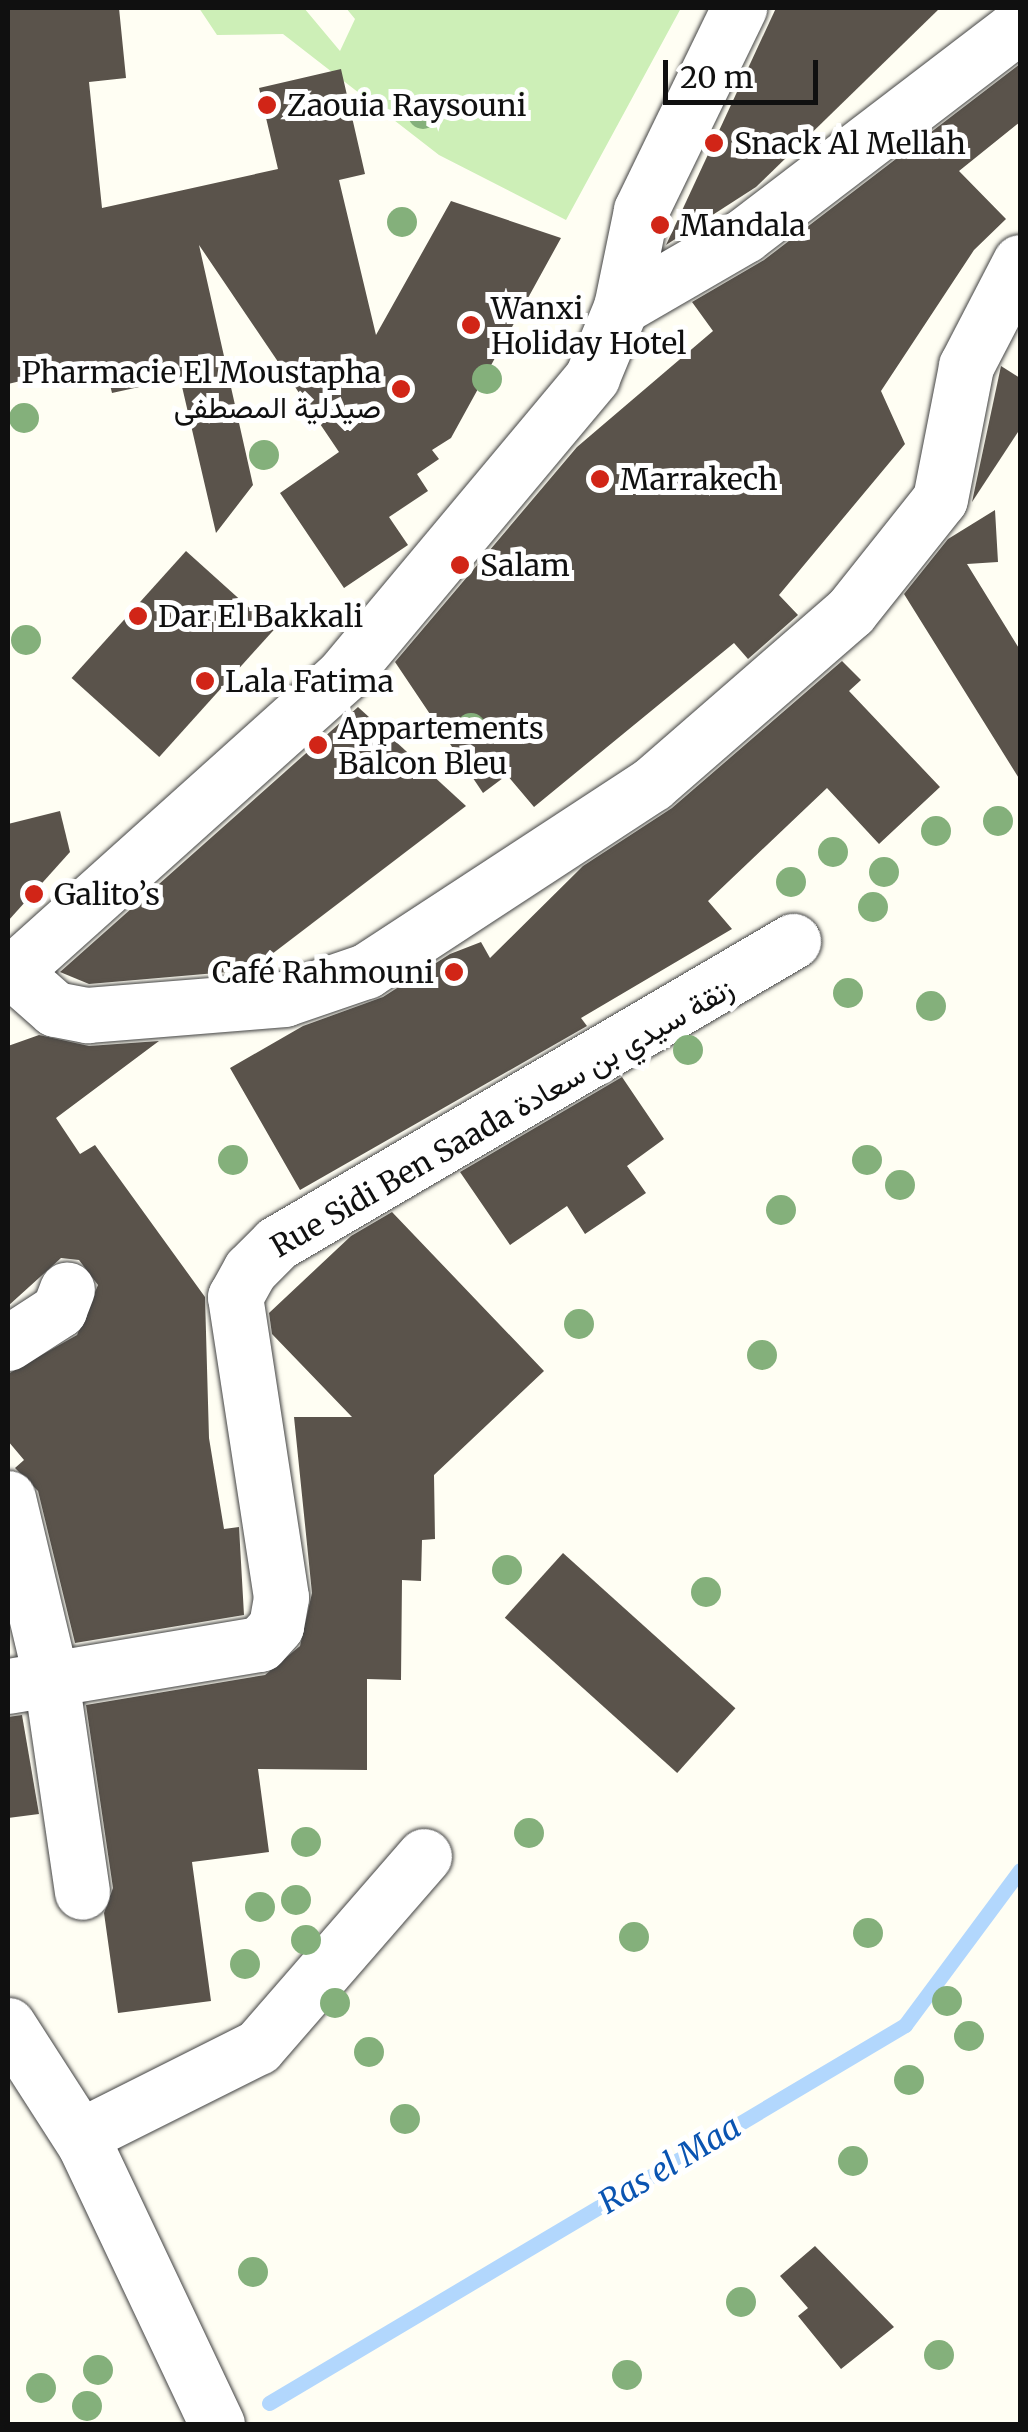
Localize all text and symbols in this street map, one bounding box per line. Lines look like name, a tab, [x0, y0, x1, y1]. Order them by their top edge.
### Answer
scale bar	[668, 40, 823, 102]
text: 20 m	[680, 58, 753, 96]
place label: Zaouia Raysouni	[287, 87, 526, 123]
marker: Zaouia Raysouni	[256, 94, 278, 116]
place label: Snack Al Mellah	[734, 125, 966, 161]
marker: Snack Al Mellah	[703, 132, 725, 154]
place label: Mandala	[680, 207, 806, 243]
marker: Mandala	[649, 214, 671, 236]
place label: Wanxi Holiday Hotel	[491, 290, 686, 360]
marker: Wanxi Holiday Hotel	[460, 314, 482, 336]
place label: Pharmacie El Moustapha صيدلية المصطفى	[21, 354, 381, 424]
marker: Pharmacie El Moustapha صيدلية المصطفى	[390, 378, 412, 400]
place label: Marrakech	[620, 461, 778, 497]
marker: Marrakech	[589, 468, 611, 490]
place label: Salam	[480, 547, 570, 583]
marker: Salam	[449, 554, 471, 576]
place label: Dar El Bakkali	[158, 598, 363, 634]
marker: Dar El Bakkali	[127, 605, 149, 627]
place label: Lala Fatima	[225, 663, 394, 699]
marker: Lala Fatima	[194, 670, 216, 692]
place label: Appartements Balcon Bleu	[338, 710, 544, 780]
marker: Appartements Balcon Bleu	[307, 734, 329, 756]
place label: Galito’s	[54, 876, 160, 912]
marker: Galito’s	[23, 883, 45, 905]
place label: Café Rahmouni	[212, 954, 434, 990]
marker: Café Rahmouni	[443, 961, 465, 983]
street label: Rue Sidi Ben Saada زنقة سيدي بن سعادة	[265, 969, 739, 1265]
water label: Ras el Maa	[592, 2108, 748, 2222]

